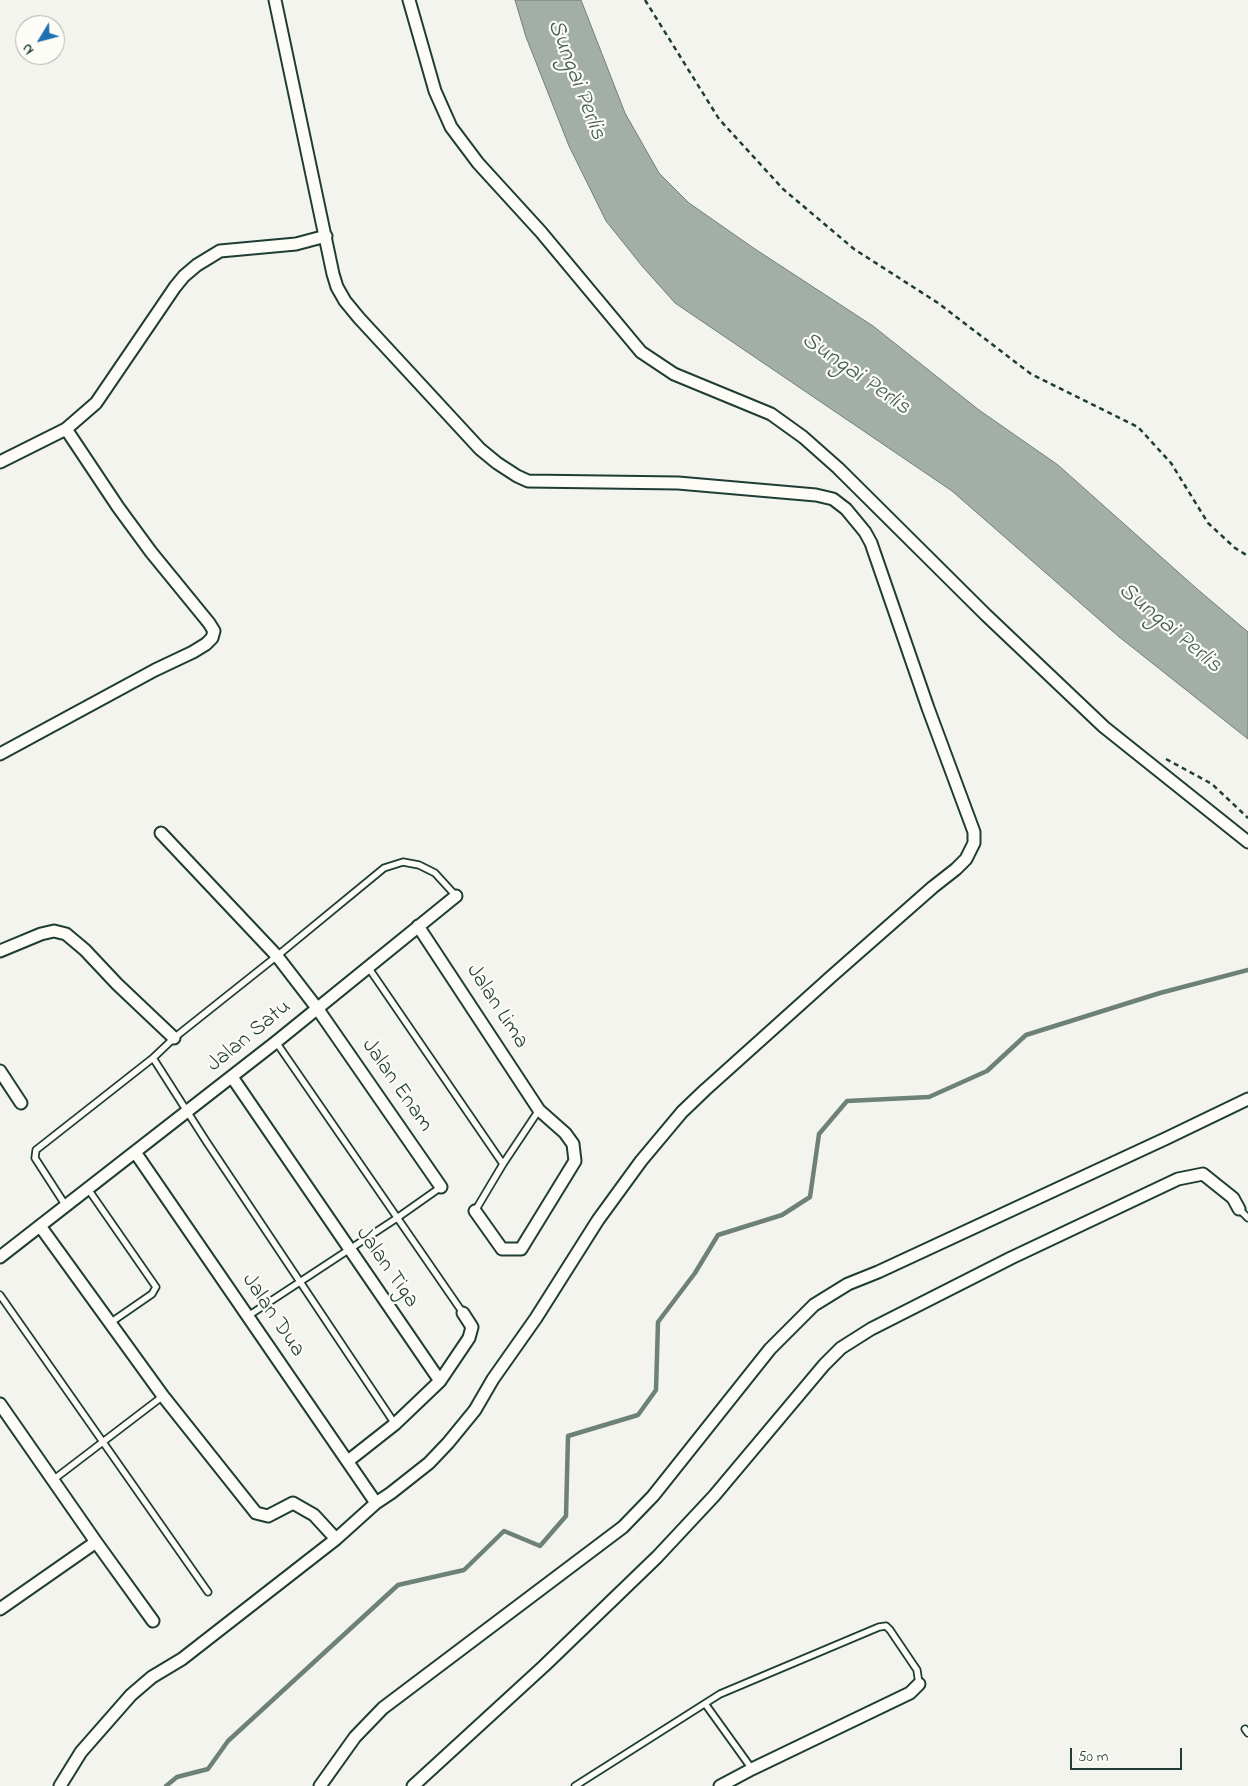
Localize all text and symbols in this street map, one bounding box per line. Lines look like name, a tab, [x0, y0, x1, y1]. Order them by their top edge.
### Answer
north arrow	[15, 15, 65, 65]
water label: Sungai Perlis	[539, 16, 611, 144]
text: N	[17, 39, 40, 59]
water label: Sungai Perlis	[795, 327, 915, 423]
water label: Sungai Perlis	[1111, 577, 1227, 681]
street label: Jalan Lima	[459, 960, 533, 1054]
street label: Jalan Satu	[203, 995, 297, 1079]
street label: Jalan Enam	[354, 1034, 438, 1138]
street label: Jalan Tiga	[349, 1222, 423, 1314]
street label: Jalan Dua	[234, 1269, 310, 1363]
scale bar	[1073, 1738, 1186, 1770]
text: 50 m	[1078, 1746, 1108, 1768]

